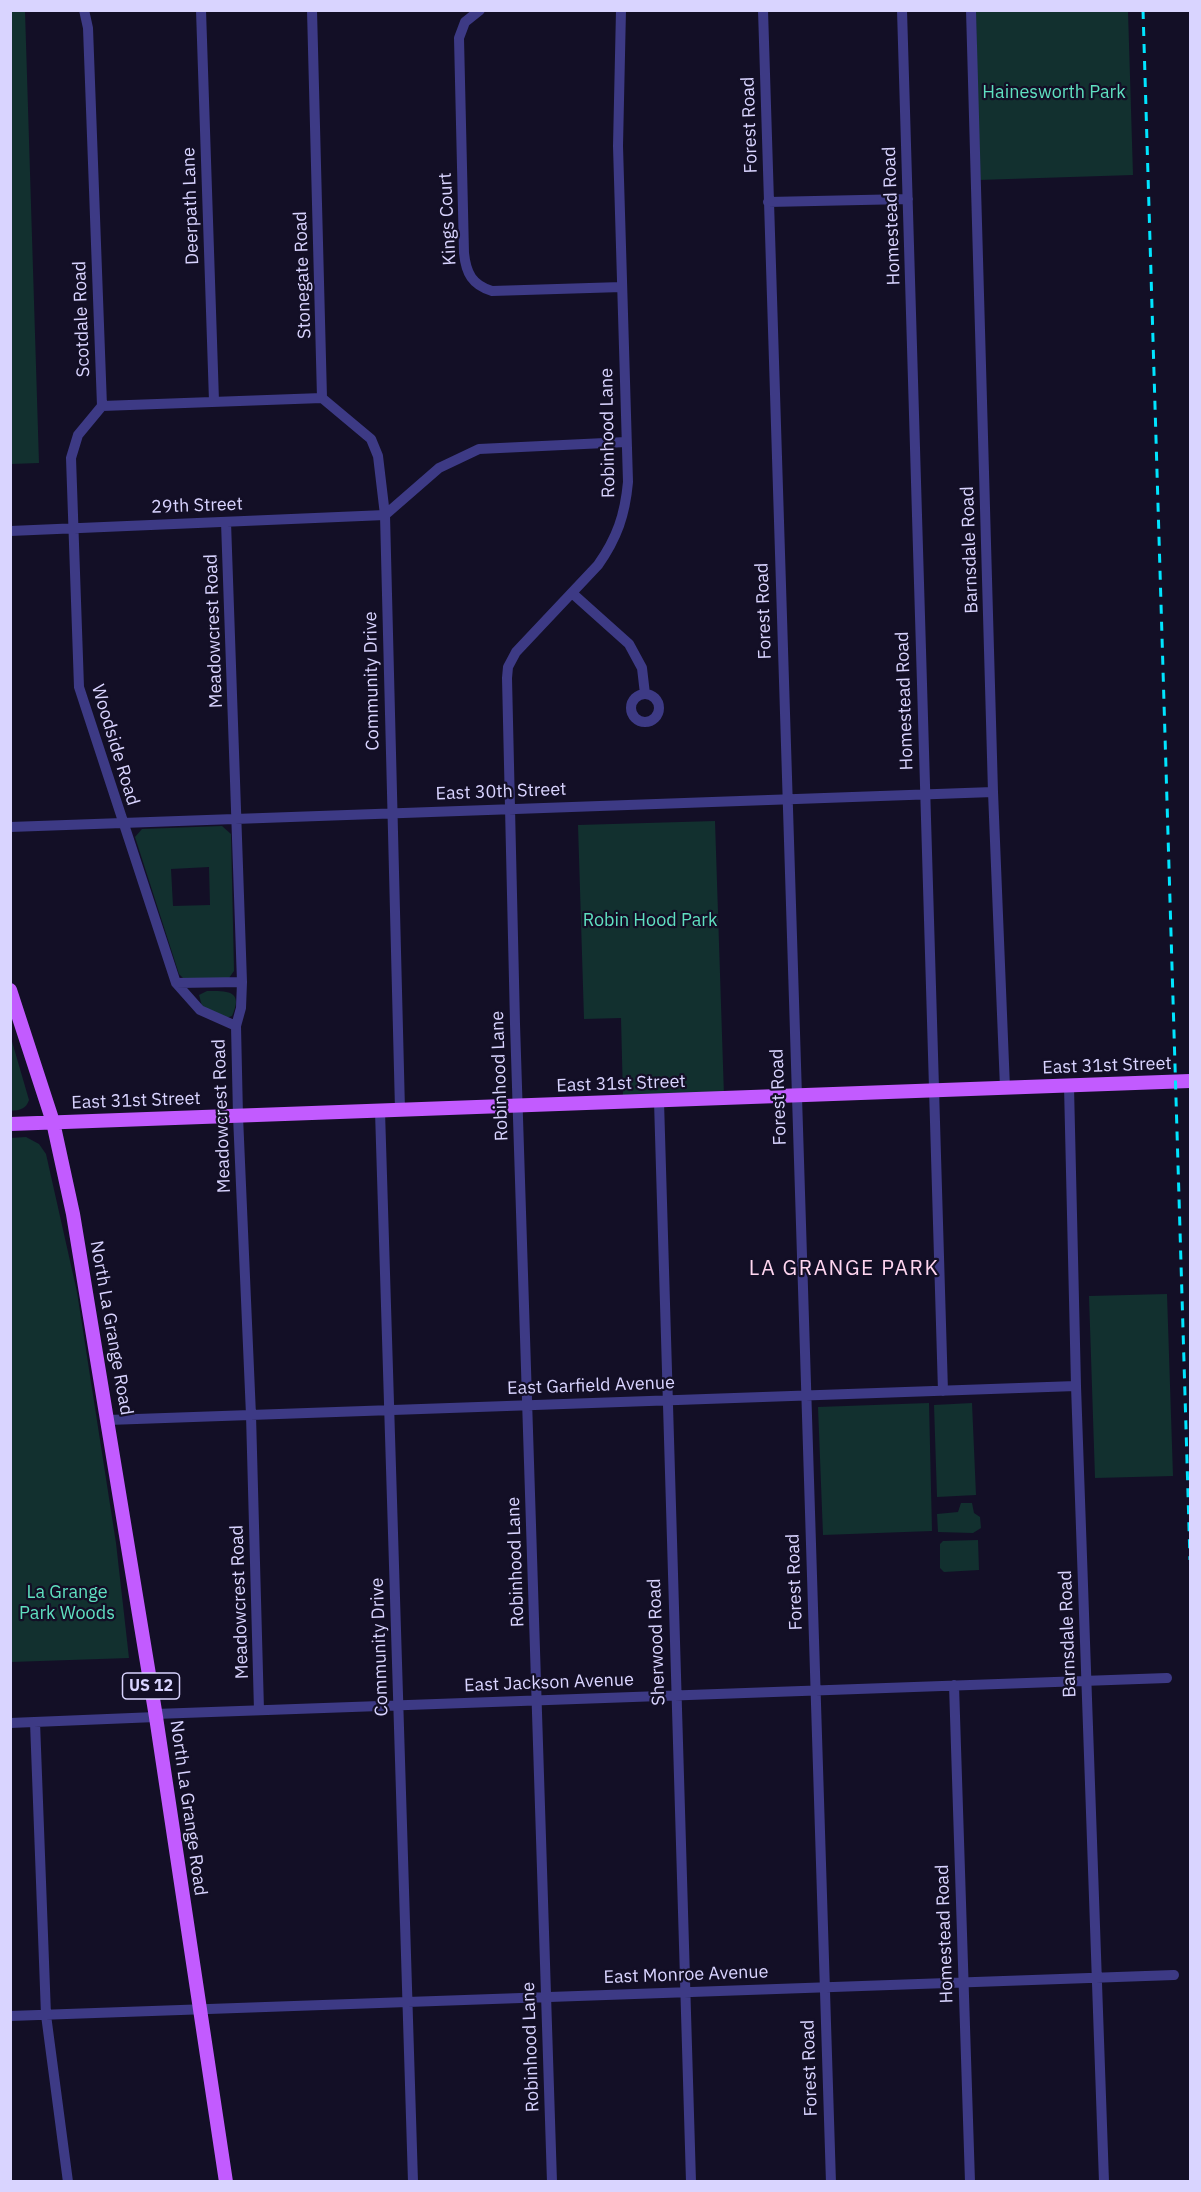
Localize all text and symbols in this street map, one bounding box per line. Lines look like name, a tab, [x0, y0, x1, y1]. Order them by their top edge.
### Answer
street label: Forest Road	[738, 76, 762, 174]
park label: Hainesworth Park	[982, 82, 1126, 104]
street label: Homestead Road	[879, 146, 905, 286]
street label: Deerpath Lane	[178, 147, 204, 265]
street label: Kings Court	[435, 172, 461, 266]
street label: Stonegate Road	[290, 211, 316, 339]
street label: Scotdale Road	[69, 261, 95, 377]
street label: Robinhood Lane	[596, 368, 620, 498]
street label: Barnsdale Road	[957, 486, 983, 614]
street label: 29th Street	[151, 494, 243, 518]
street label: Meadowcrest Road	[201, 554, 227, 708]
street label: Forest Road	[752, 562, 776, 660]
street label: Community Drive	[360, 611, 384, 751]
street label: Homestead Road	[892, 631, 918, 771]
street label: Woodside Road	[86, 682, 144, 808]
street label: East 30th Street	[435, 779, 567, 805]
park label: Robin Hood Park	[583, 910, 717, 932]
street label: Robinhood Lane	[487, 1011, 513, 1141]
street label: Meadowcrest Road	[209, 1039, 235, 1193]
street label: Forest Road	[767, 1048, 791, 1146]
street label: East 31st Street	[1042, 1053, 1172, 1079]
street label: East 31st Street	[556, 1071, 686, 1097]
street label: East 31st Street	[71, 1088, 201, 1114]
street label: North La Grange Road	[85, 1239, 137, 1417]
district label: LA GRANGE PARK	[749, 1256, 939, 1282]
street label: East Garfield Avenue	[507, 1372, 675, 1400]
street label: Robinhood Lane	[503, 1497, 529, 1627]
street label: Meadowcrest Road	[227, 1525, 253, 1679]
street label: Forest Road	[783, 1533, 807, 1631]
street label: Barnsdale Road	[1055, 1570, 1081, 1698]
street label: Community Drive	[367, 1577, 393, 1717]
street label: Sherwood Road	[644, 1578, 670, 1706]
park label: La Grange Park Woods	[19, 1582, 115, 1624]
street label: East Jackson Avenue	[464, 1669, 634, 1697]
road number: US 12	[122, 1673, 180, 1699]
street label: North La Grange Road	[165, 1719, 211, 1897]
street label: Homestead Road	[932, 1864, 958, 2004]
street label: East Monroe Avenue	[603, 1961, 769, 1989]
street label: Robinhood Lane	[518, 1982, 544, 2112]
street label: Forest Road	[798, 2019, 822, 2117]

